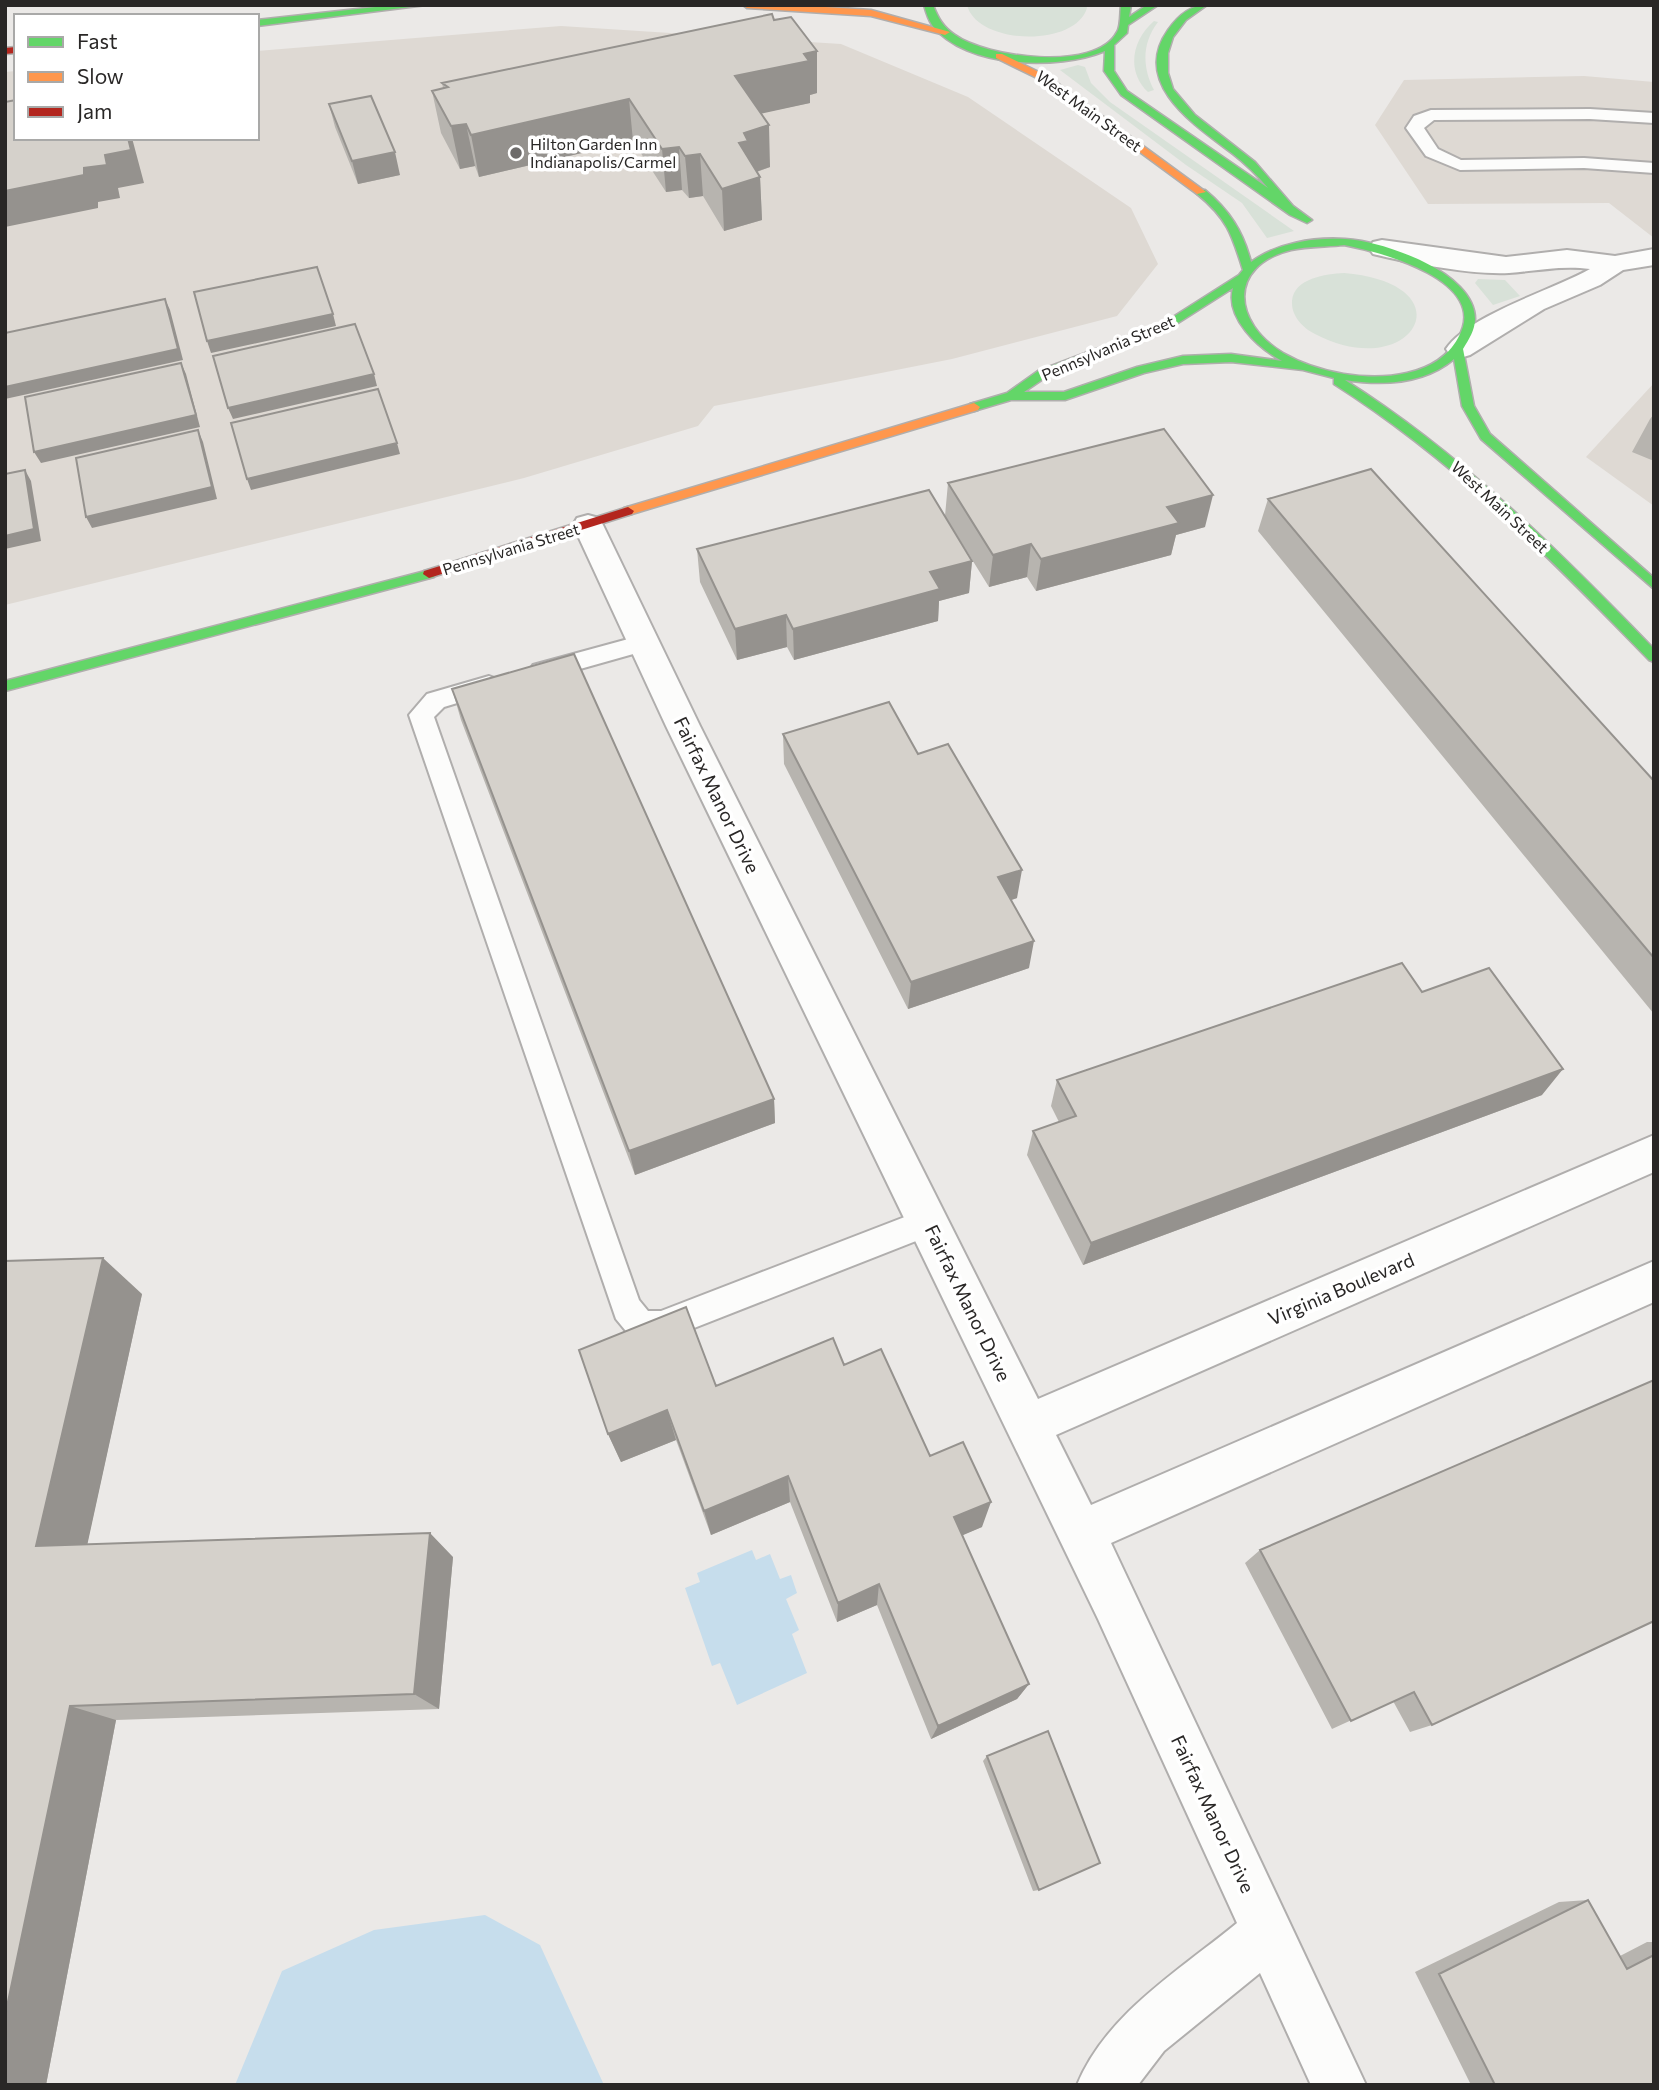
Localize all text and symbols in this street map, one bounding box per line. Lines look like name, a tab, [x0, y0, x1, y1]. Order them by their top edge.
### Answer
legend	[14, 14, 259, 140]
text: Fast	[77, 28, 118, 53]
text: Slow	[77, 63, 124, 88]
street label: West Main Street	[1033, 66, 1146, 155]
text: Jam	[77, 98, 112, 123]
place label: Hilton Garden Inn Indianapolis/Carmel	[530, 134, 676, 171]
marker: Hilton Garden Inn Indianapolis/Carmel	[508, 145, 524, 161]
street label: Pennsylvania Street	[1039, 311, 1177, 384]
street label: West Main Street	[1448, 457, 1553, 557]
street label: Pennsylvania Street	[440, 518, 582, 578]
street label: Fairfax Manor Drive	[670, 713, 765, 877]
street label: Fairfax Manor Drive	[921, 1221, 1016, 1385]
street label: Virginia Boulevard	[1264, 1247, 1417, 1330]
street label: Fairfax Manor Drive	[1167, 1731, 1260, 1896]

